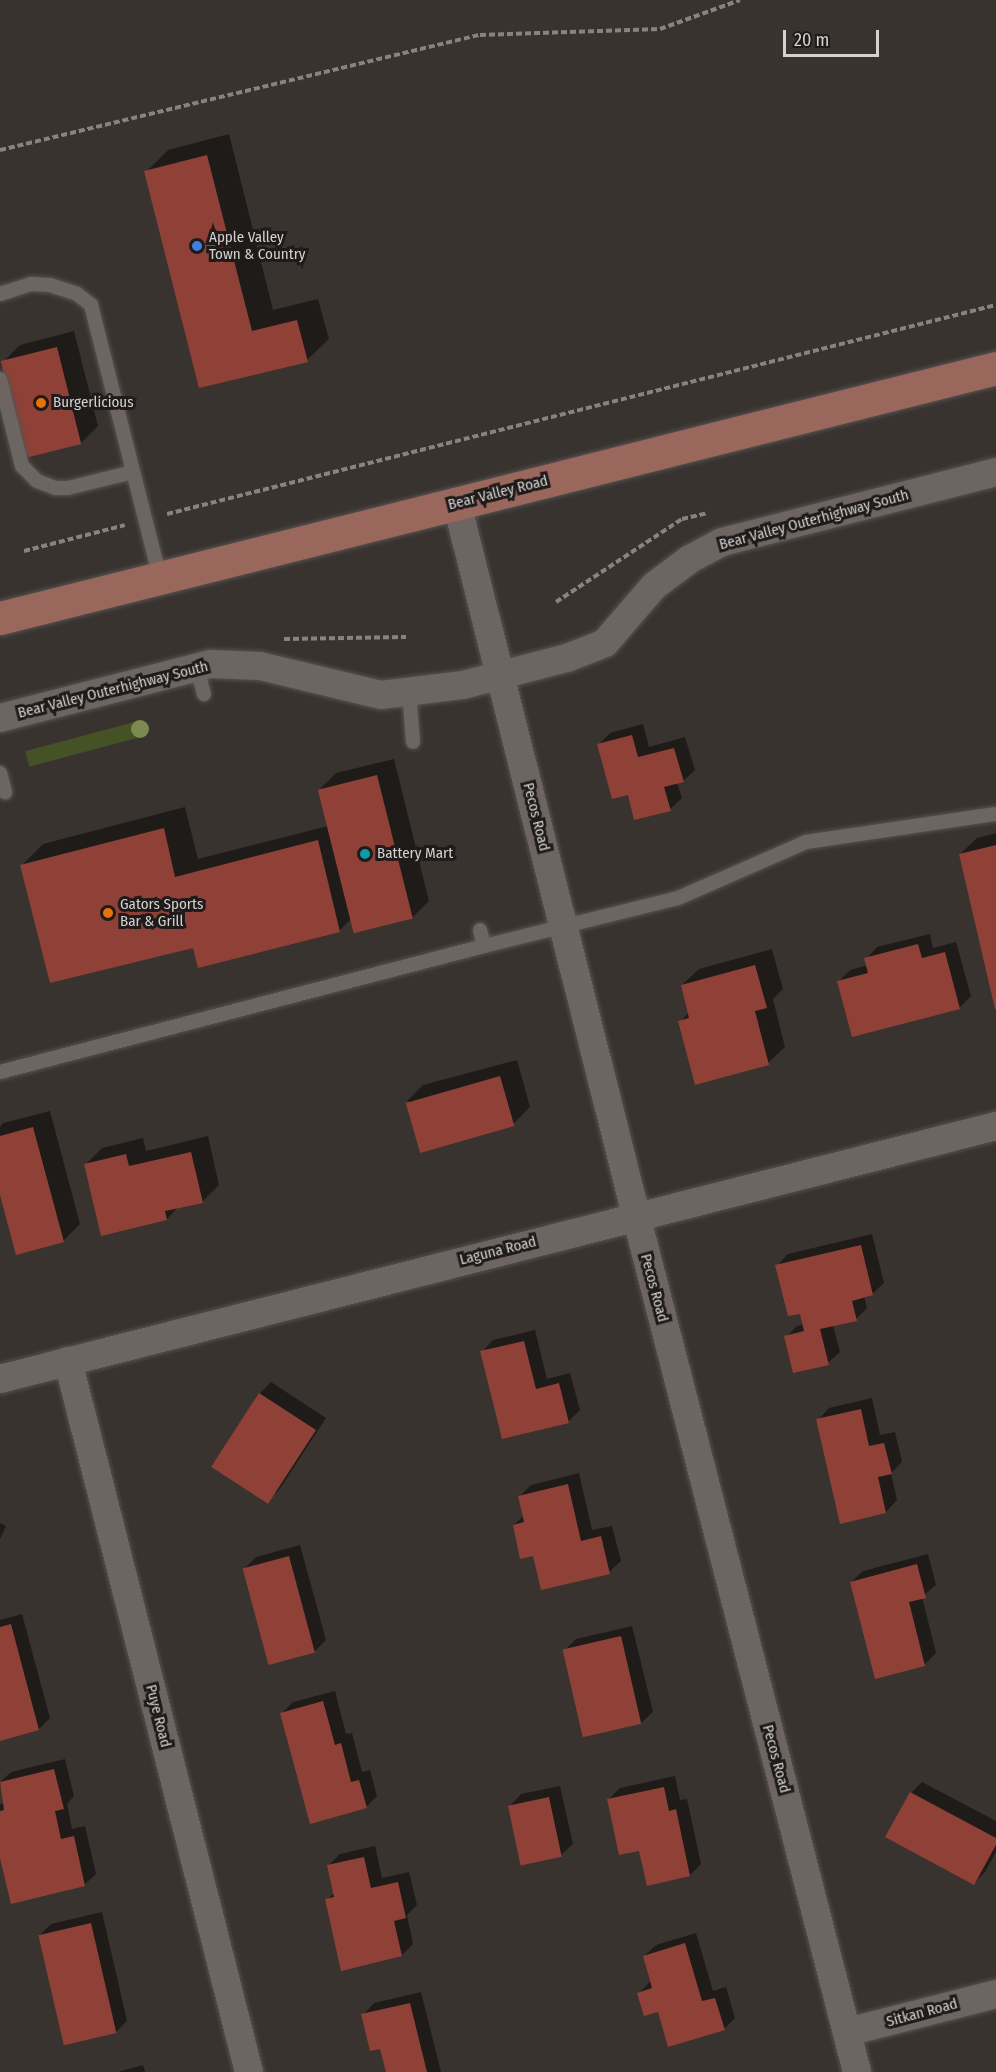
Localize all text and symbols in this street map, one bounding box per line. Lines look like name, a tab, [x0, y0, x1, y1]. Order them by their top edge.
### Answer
scale bar	[786, 18, 882, 56]
text: 20 m	[794, 29, 829, 51]
place label: Apple Valley Town & Country	[209, 228, 306, 263]
marker: Apple Valley Town & Country	[190, 239, 204, 253]
place label: Burgerlicious	[53, 394, 134, 412]
marker: Burgerlicious	[34, 396, 48, 410]
street label: Bear Valley Road	[446, 472, 550, 514]
street label: Bear Valley Outerhighway South	[717, 486, 911, 554]
street label: Bear Valley Outerhighway South	[16, 658, 210, 722]
street label: Pecos Road	[519, 781, 553, 853]
place label: Battery Mart	[377, 845, 453, 863]
marker: Battery Mart	[358, 847, 372, 861]
place label: Gators Sports Bar & Grill	[120, 895, 203, 930]
marker: Gators Sports Bar & Grill	[101, 906, 115, 920]
street label: Laguna Road	[458, 1233, 538, 1269]
street label: Pecos Road	[636, 1252, 672, 1324]
street label: Puye Road	[142, 1683, 174, 1749]
street label: Pecos Road	[758, 1723, 794, 1795]
street label: Sitkan Road	[885, 1995, 959, 2031]

